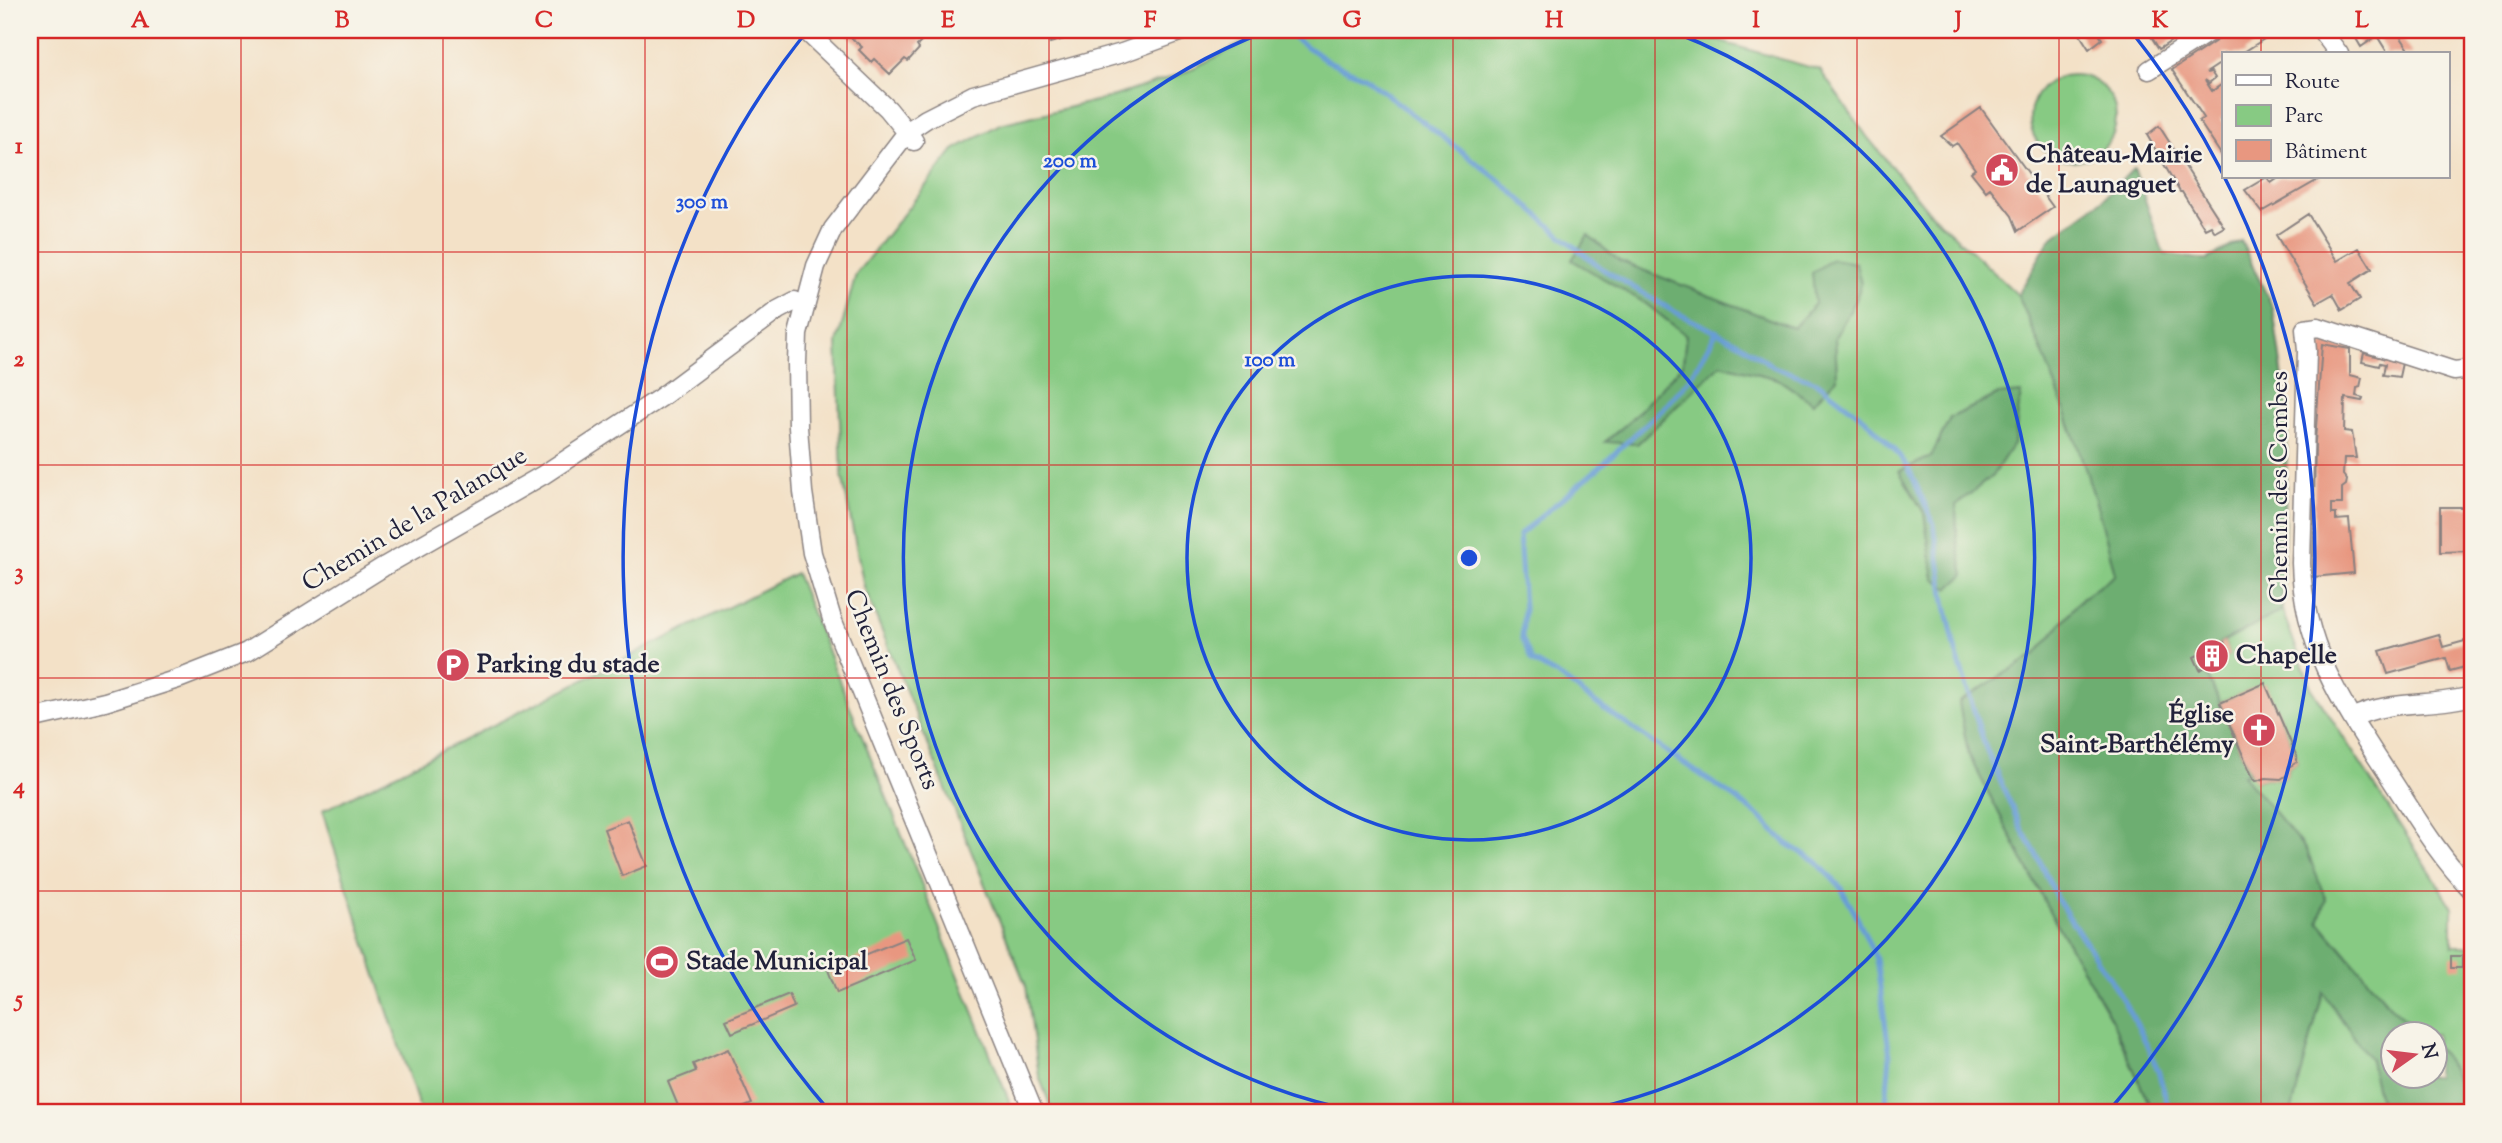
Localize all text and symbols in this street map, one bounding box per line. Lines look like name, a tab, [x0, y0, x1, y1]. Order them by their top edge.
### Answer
text: A	[131, 5, 150, 38]
text: B	[335, 5, 350, 38]
text: C	[535, 5, 553, 38]
text: D	[737, 5, 755, 38]
text: E	[941, 5, 955, 38]
text: F	[1144, 5, 1157, 38]
text: G	[1343, 5, 1362, 38]
text: H	[1545, 5, 1564, 38]
text: I	[1752, 5, 1760, 38]
text: J	[1953, 5, 1962, 38]
text: K	[2152, 5, 2169, 38]
text: L	[2355, 5, 2369, 38]
legend	[2222, 52, 2450, 178]
text: Route	[2285, 68, 2340, 98]
text: Parc	[2285, 102, 2323, 132]
text: 1	[15, 131, 23, 164]
place label: Château-Mairie de Launaguet	[2026, 137, 2202, 204]
text: Bâtiment	[2285, 138, 2367, 168]
text: 200 m	[1043, 147, 1098, 177]
public building icon: Château-Mairie de Launaguet	[1983, 151, 2021, 189]
text: 300 m	[676, 188, 729, 218]
text: 2	[14, 344, 25, 377]
text: 100 m	[1245, 346, 1296, 376]
street label: Chemin des Combes	[2262, 371, 2299, 603]
street label: Chemin de la Palanque	[295, 438, 535, 602]
centre of rings	[1457, 546, 1481, 570]
text: 3	[14, 557, 24, 590]
street label: Chemin des Sports	[834, 584, 948, 796]
building icon: Chapelle	[2193, 637, 2231, 675]
place label: Chapelle	[2236, 638, 2337, 675]
parking icon: Parking du stade	[434, 646, 472, 684]
place label: Parking du stade	[477, 647, 660, 684]
place label: Église Saint-Barthélémy	[2040, 697, 2234, 764]
church icon: Église Saint-Barthélémy	[2240, 711, 2278, 749]
text: 4	[12, 771, 25, 804]
sports icon: Stade Municipal	[643, 943, 681, 981]
place label: Stade Municipal	[686, 944, 869, 981]
text: 5	[13, 984, 23, 1017]
north arrow	[2380, 1020, 2450, 1090]
text: N	[2413, 1041, 2443, 1062]

